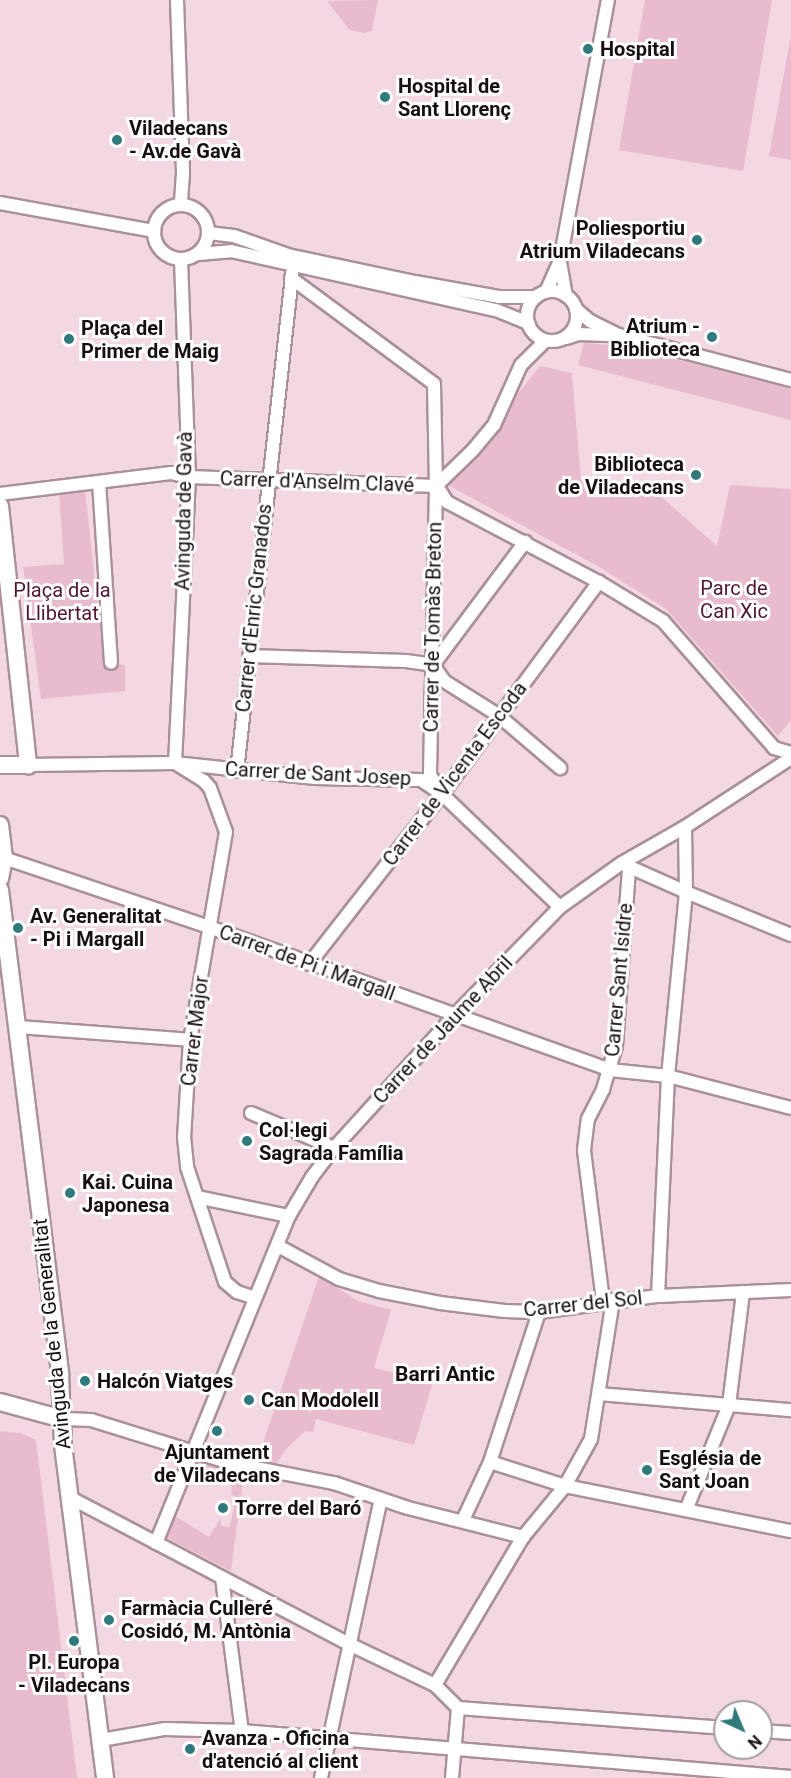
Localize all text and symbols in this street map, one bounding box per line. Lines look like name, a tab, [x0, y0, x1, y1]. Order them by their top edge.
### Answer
place label: Hospital	[600, 37, 675, 61]
marker: Hospital	[581, 42, 595, 56]
place label: Hospital de Sant Llorenç	[398, 74, 511, 121]
marker: Hospital de Sant Llorenç	[376, 88, 394, 106]
place label: Viladecans - Av.de Gavà	[129, 116, 241, 163]
marker: Viladecans - Av.de Gavà	[110, 133, 124, 147]
place label: Poliesportiu Atrium Viladecans	[520, 216, 685, 263]
marker: Poliesportiu Atrium Viladecans	[690, 233, 704, 247]
place label: Atrium - Biblioteca	[610, 314, 700, 361]
place label: Plaça del Primer de Maig	[81, 316, 219, 363]
marker: Atrium - Biblioteca	[705, 330, 719, 344]
marker: Plaça del Primer de Maig	[62, 332, 76, 346]
street label: Avinguda de Gavà	[171, 431, 197, 591]
place label: Biblioteca de Viladecans	[558, 452, 684, 499]
street label: Carrer d'Anselm Clavé	[219, 467, 415, 497]
marker: Biblioteca de Viladecans	[689, 468, 703, 482]
street label: Carrer d'Enric Granados	[231, 502, 277, 714]
street label: Carrer de Tomàs Breton	[419, 521, 447, 733]
park label: Parc de Can Xic	[700, 577, 768, 624]
park label: Plaça de la Llibertat	[13, 579, 111, 626]
street label: Carrer de Vicenta Escoda	[378, 677, 532, 871]
street label: Carrer de Sant Josep	[224, 757, 412, 791]
street label: Carrer Sant Isidre	[600, 902, 638, 1058]
place label: Av. Generalitat - Pi i Margall	[30, 904, 161, 951]
street label: Carrer de Pi i Margall	[216, 920, 398, 1006]
marker: Av. Generalitat - Pi i Margall	[11, 921, 25, 935]
street label: Carrer de Jaume Abril	[368, 951, 518, 1109]
street label: Carrer Major	[176, 974, 214, 1088]
place label: Col·legi Sagrada Família	[259, 1118, 403, 1165]
marker: Col·legi Sagrada Família	[240, 1134, 254, 1148]
place label: Kai. Cuina Japonesa	[82, 1170, 173, 1217]
marker: Kai. Cuina Japonesa	[63, 1186, 77, 1200]
street label: Avinguda de la Generalitat	[28, 1217, 76, 1451]
street label: Carrer del Sol	[522, 1286, 644, 1322]
district label: Barri Antic	[395, 1361, 495, 1387]
place label: Halcón Viatges	[97, 1369, 233, 1393]
marker: Halcón Viatges	[78, 1374, 92, 1388]
place label: Can Modolell	[261, 1388, 379, 1412]
marker: Can Modolell	[242, 1393, 256, 1407]
marker: Ajuntament de Viladecans	[210, 1424, 224, 1438]
place label: Ajuntament de Viladecans	[154, 1440, 280, 1487]
place label: Església de Sant Joan	[659, 1446, 761, 1493]
marker: Església de Sant Joan	[640, 1463, 654, 1477]
place label: Torre del Baró	[235, 1496, 361, 1520]
marker: Torre del Baró	[216, 1501, 230, 1515]
place label: Farmàcia Culleré Cosidó, M. Antònia	[121, 1596, 291, 1643]
marker: Farmàcia Culleré Cosidó, M. Antònia	[102, 1613, 116, 1627]
marker: Pl. Europa - Viladecans	[67, 1634, 81, 1648]
place label: Pl. Europa - Viladecans	[18, 1650, 130, 1697]
north arrow	[713, 1700, 773, 1760]
place label: Avanza - Oficina d'atenció al client	[202, 1726, 358, 1773]
text: N	[744, 1731, 765, 1753]
marker: Avanza - Oficina d'atenció al client	[183, 1742, 197, 1756]

